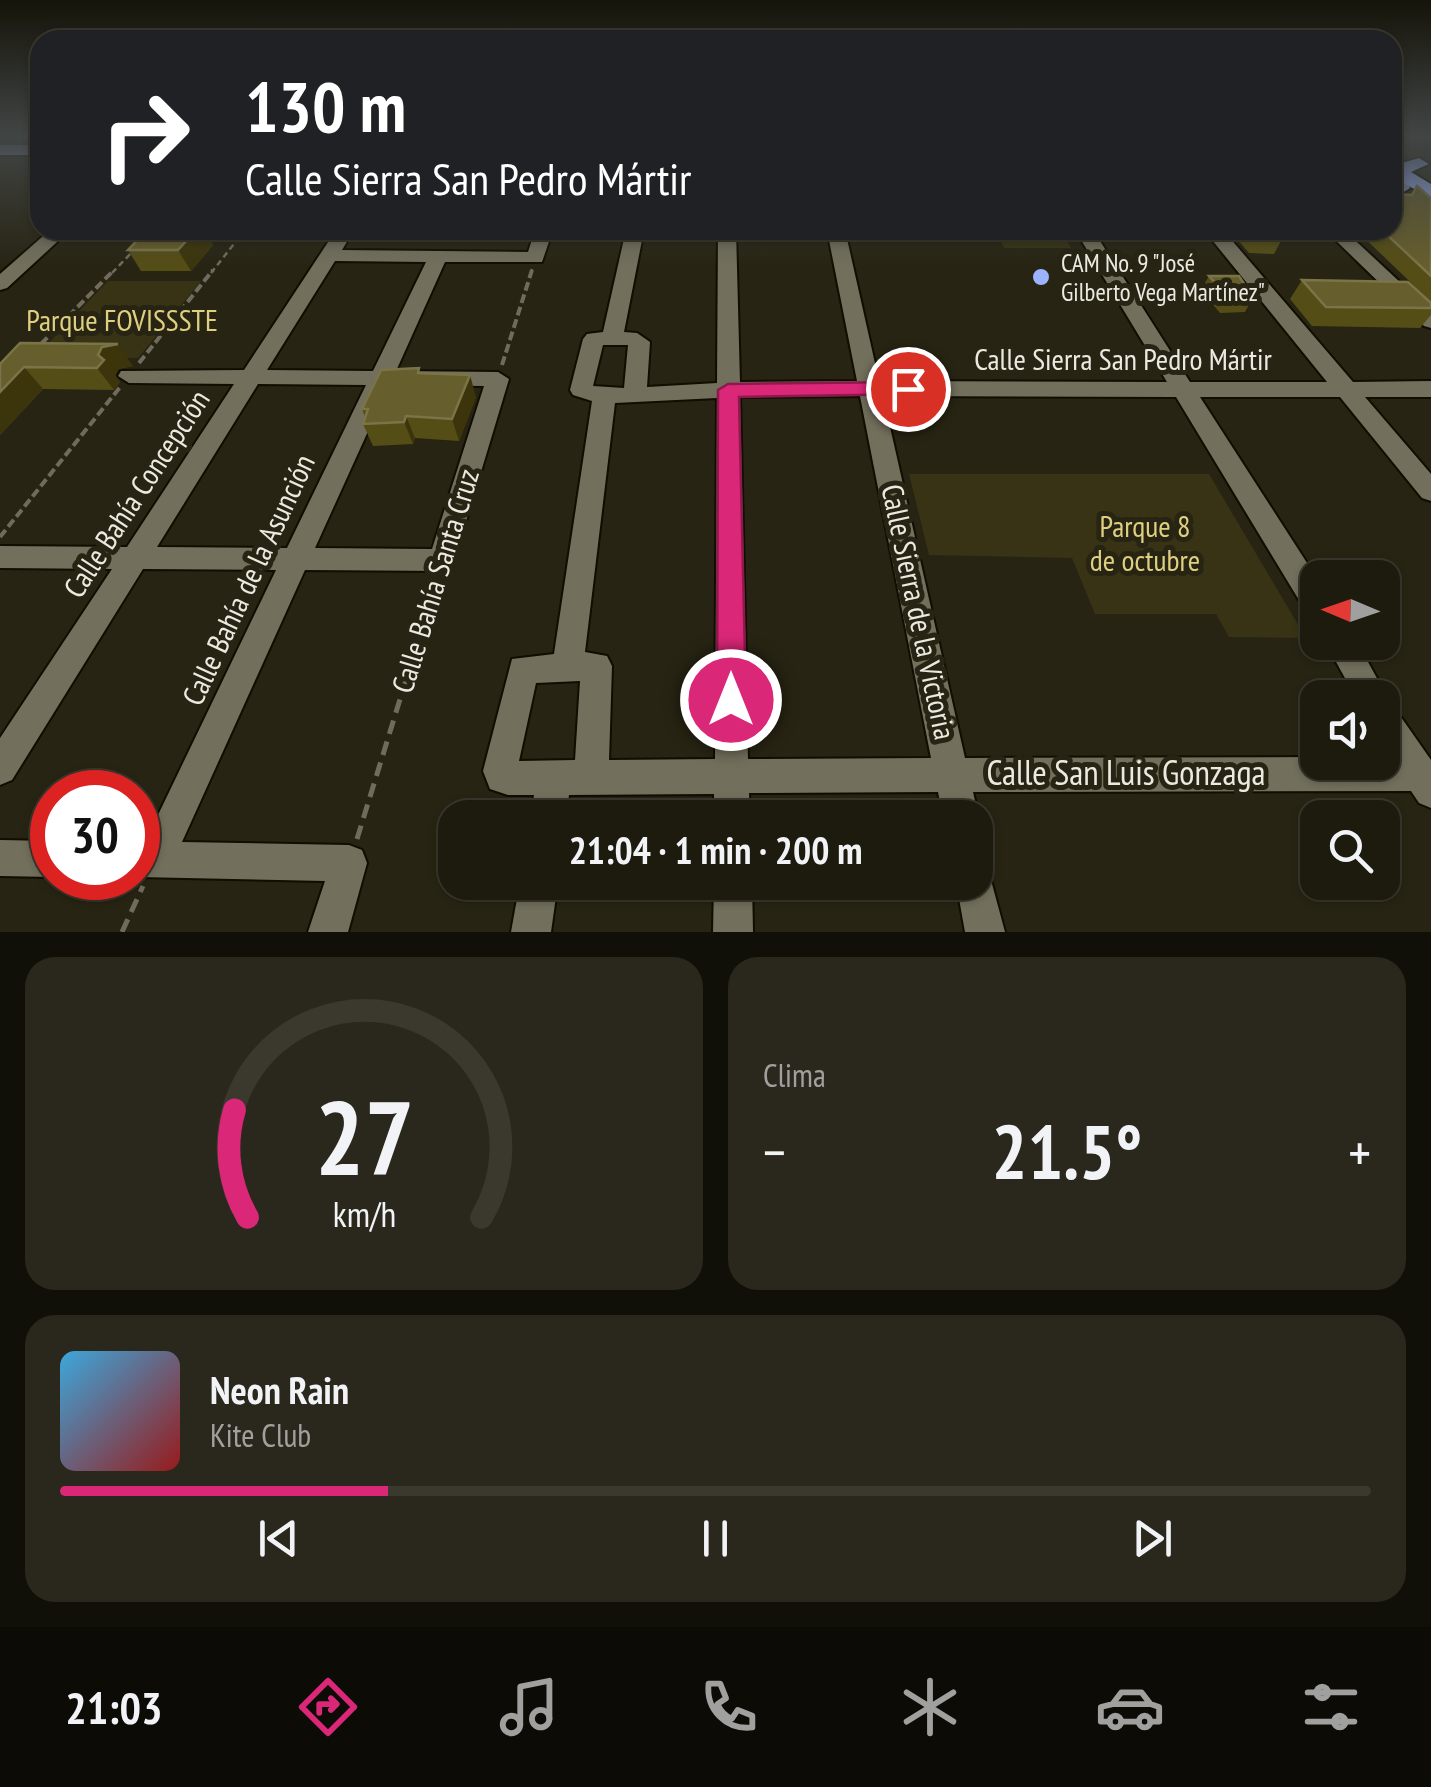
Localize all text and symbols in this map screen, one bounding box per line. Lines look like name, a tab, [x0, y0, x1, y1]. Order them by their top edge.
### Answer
text: 130 m	[245, 61, 406, 151]
icon: right	[80, 70, 210, 200]
text: Calle Sierra San Pedro Mártir	[245, 149, 691, 207]
place label: CAM No. 9 "José Gilberto Vega Martínez"	[1061, 247, 1265, 308]
marker: CAM No. 9 "José Gilberto Vega Martínez"	[1030, 266, 1052, 288]
park label: Parque FOVISSSTE	[26, 300, 218, 339]
street label: Calle Sierra San Pedro Mártir	[974, 339, 1273, 378]
pin	[866, 347, 951, 432]
icon: arrive	[881, 362, 936, 417]
street label: Calle Bahía Concepción	[54, 382, 218, 605]
street label: Calle Bahía de la Asunción	[172, 448, 323, 711]
street label: Calle Bahía Santa Cruz	[382, 464, 487, 697]
street label: Calle Sierra de la Victoria	[873, 481, 966, 743]
park label: Parque 8 de octubre	[1090, 506, 1200, 579]
north arrow	[1300, 560, 1400, 660]
map controls	[1300, 560, 1400, 900]
position arrow	[679, 648, 783, 752]
button: sound	[1300, 680, 1400, 780]
street label: Calle San Luis Gonzaga	[986, 749, 1266, 795]
speed limit sign: 30	[30, 770, 160, 900]
button: search	[1300, 800, 1400, 900]
text: 21:04 · 1 min · 200 m	[569, 825, 862, 874]
text: Clima	[763, 1054, 826, 1096]
text: 27	[314, 1069, 414, 1204]
text: 21.5°	[992, 1103, 1142, 1200]
text: −	[763, 1116, 786, 1187]
text: +	[1348, 1116, 1371, 1187]
text: km/h	[332, 1191, 396, 1237]
text: Neon Rain	[210, 1365, 349, 1414]
text: Kite Club	[210, 1414, 311, 1456]
icon: previous	[251, 1511, 306, 1566]
icon: pause	[688, 1511, 743, 1566]
icon: next	[1125, 1511, 1180, 1566]
icon: directions	[293, 1672, 363, 1742]
icon: music	[494, 1672, 564, 1742]
icon: phone	[694, 1672, 764, 1742]
icon: climate	[895, 1672, 965, 1742]
icon: car	[1095, 1672, 1165, 1742]
icon: filters	[1296, 1672, 1366, 1742]
text: 21:03	[65, 1678, 163, 1736]

